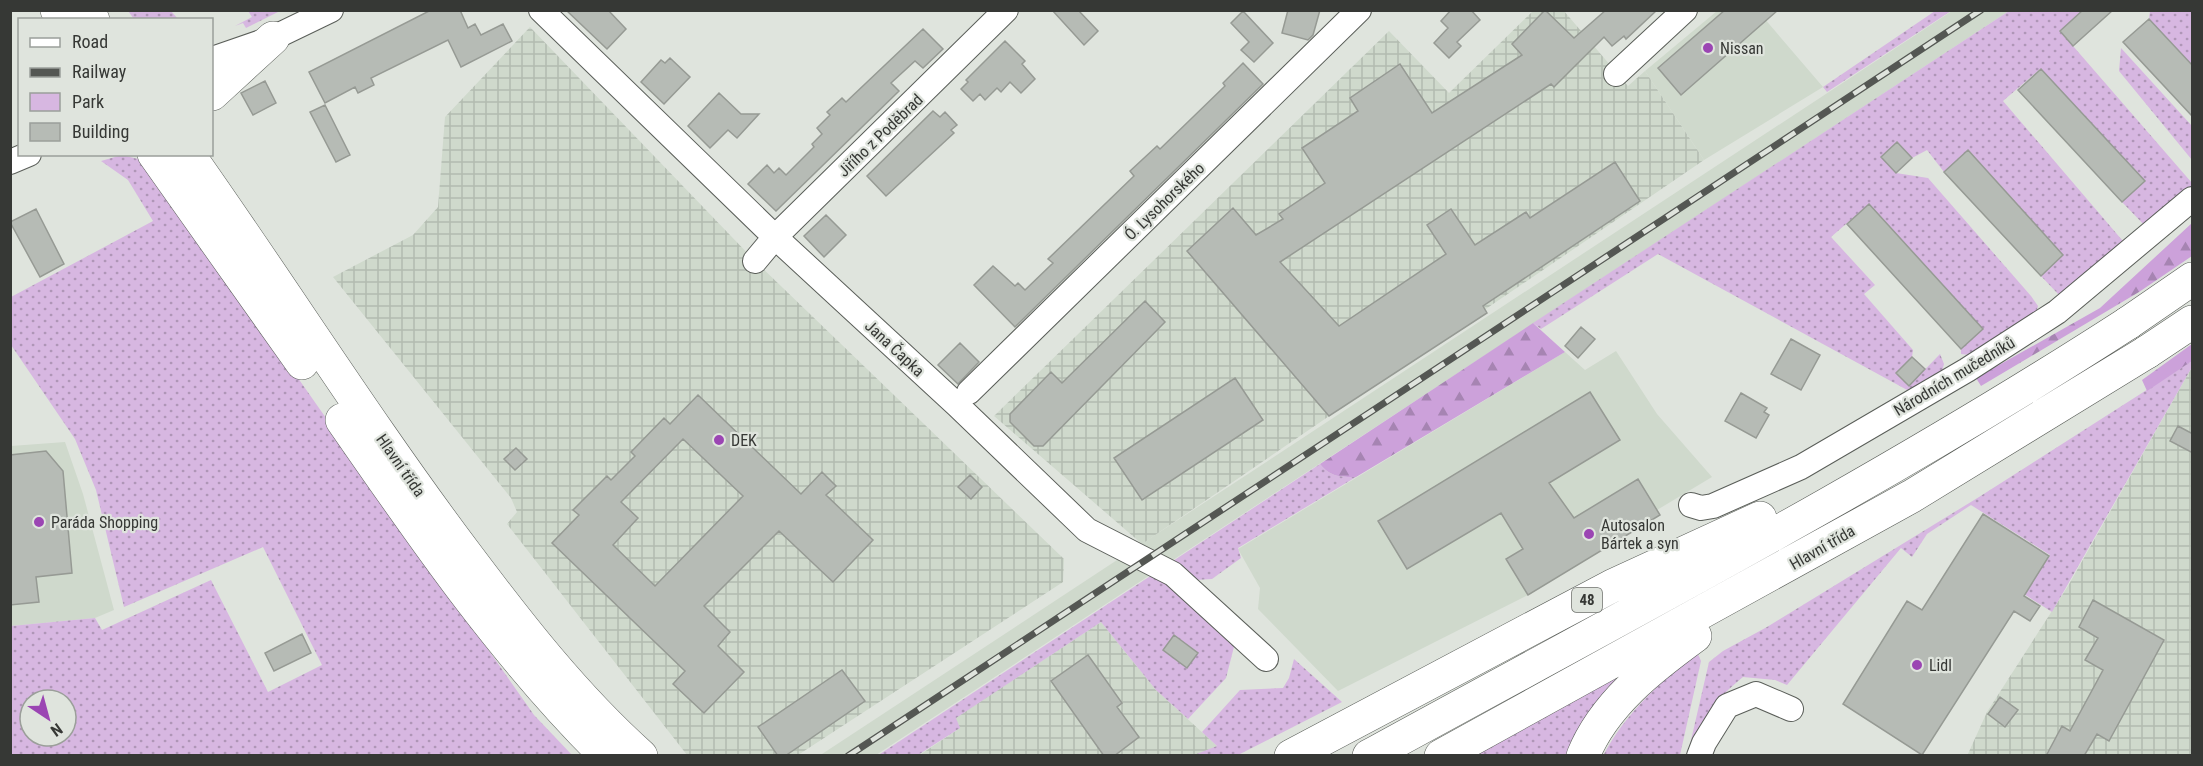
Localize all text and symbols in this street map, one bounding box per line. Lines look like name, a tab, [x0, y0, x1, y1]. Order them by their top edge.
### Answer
legend	[18, 18, 213, 156]
text: Road	[72, 31, 108, 52]
place label: Nissan	[1720, 39, 1764, 58]
marker: Nissan	[1701, 41, 1715, 55]
text: Railway	[72, 61, 127, 82]
street label: Jiřího z Poděbrad	[834, 90, 927, 181]
text: Park	[72, 91, 104, 112]
text: Building	[72, 121, 129, 142]
street label: Ó. Lysohorského	[1120, 158, 1208, 244]
street label: Jana Čapka	[861, 315, 929, 381]
street label: Národních mučedníků	[1890, 333, 2018, 420]
street label: Hlavní třída	[372, 430, 429, 500]
place label: DEK	[731, 431, 757, 450]
marker: DEK	[712, 433, 726, 447]
place label: Paráda Shopping	[51, 513, 158, 532]
marker: Paráda Shopping	[32, 515, 46, 529]
place label: Autosalon Bártek a syn	[1601, 516, 1679, 553]
street label: Hlavní třída	[1786, 521, 1858, 574]
marker: Autosalon Bártek a syn	[1582, 527, 1596, 541]
road number: 48	[1572, 588, 1602, 612]
place label: Lidl	[1929, 656, 1952, 675]
marker: Lidl	[1910, 658, 1924, 672]
north arrow	[18, 688, 78, 748]
text: N	[47, 719, 66, 740]

